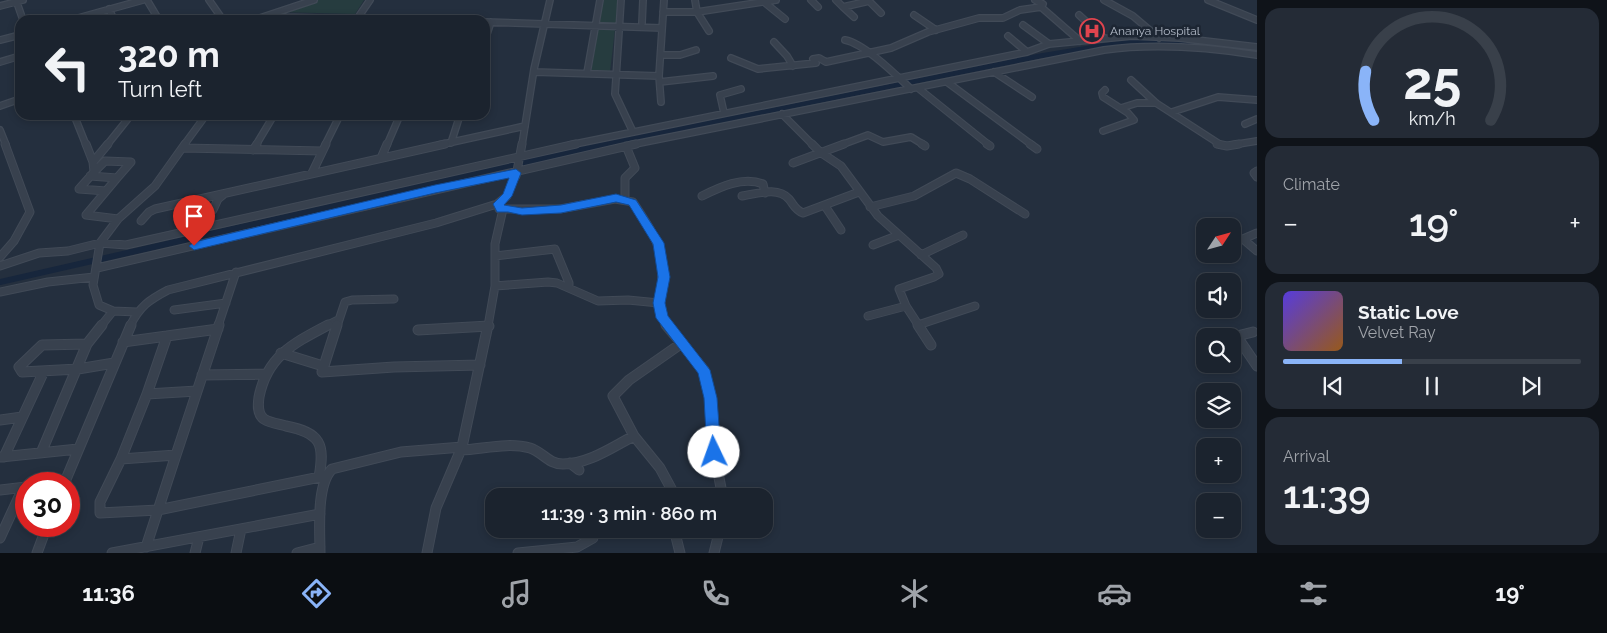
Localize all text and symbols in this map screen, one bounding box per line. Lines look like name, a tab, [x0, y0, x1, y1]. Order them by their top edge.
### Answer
hospital icon: Ananya Hospital	[1079, 18, 1105, 44]
place label: Ananya Hospital	[1110, 24, 1201, 38]
text: 320 m	[118, 34, 220, 75]
icon: left	[35, 35, 100, 100]
text: 25	[1403, 50, 1461, 111]
text: Turn left	[118, 76, 202, 102]
text: km/h	[1408, 108, 1456, 129]
text: Climate	[1283, 175, 1340, 194]
pin	[173, 195, 215, 246]
text: 19°	[1409, 200, 1459, 245]
icon: arrive	[180, 202, 208, 230]
text: −	[1283, 207, 1298, 240]
text: +	[1569, 207, 1581, 240]
north arrow	[1196, 218, 1241, 262]
map controls	[1196, 218, 1241, 538]
button: sound	[1196, 273, 1241, 318]
text: Static Love	[1358, 301, 1459, 323]
text: Velvet Ray	[1358, 323, 1436, 342]
button: search	[1196, 328, 1241, 373]
icon: previous	[1319, 372, 1347, 400]
icon: pause	[1418, 372, 1446, 400]
icon: next	[1517, 372, 1545, 400]
button: layers	[1196, 383, 1241, 428]
position arrow	[687, 425, 739, 477]
button: +	[1196, 438, 1241, 483]
text: Arrival	[1283, 447, 1330, 466]
speed limit sign: 30	[15, 472, 80, 537]
text: 11:39	[1283, 472, 1371, 517]
button: −	[1196, 493, 1241, 538]
text: 11:39 · 3 min · 860 m	[541, 502, 717, 524]
icon: directions	[299, 576, 334, 611]
icon: music	[499, 576, 534, 611]
icon: phone	[698, 576, 733, 611]
icon: climate	[897, 576, 932, 611]
icon: car	[1097, 576, 1132, 611]
icon: filters	[1296, 576, 1331, 611]
text: 11:36	[82, 580, 135, 606]
text: 19°	[1495, 580, 1525, 606]

